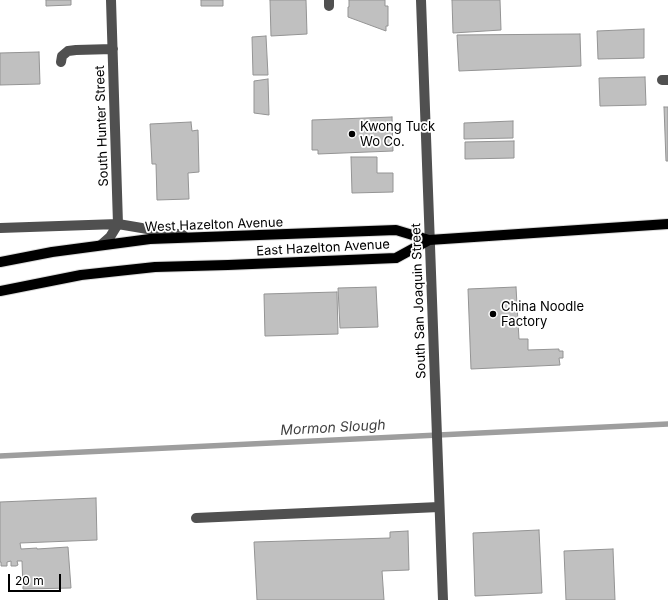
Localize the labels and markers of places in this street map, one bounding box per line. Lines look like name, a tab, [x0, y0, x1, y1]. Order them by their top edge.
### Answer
place label: Kwong Tuck Wo Co.	[360, 119, 435, 150]
marker: Kwong Tuck Wo Co.	[347, 129, 357, 139]
place label: China Noodle Factory	[501, 299, 584, 330]
marker: China Noodle Factory	[488, 309, 498, 319]

